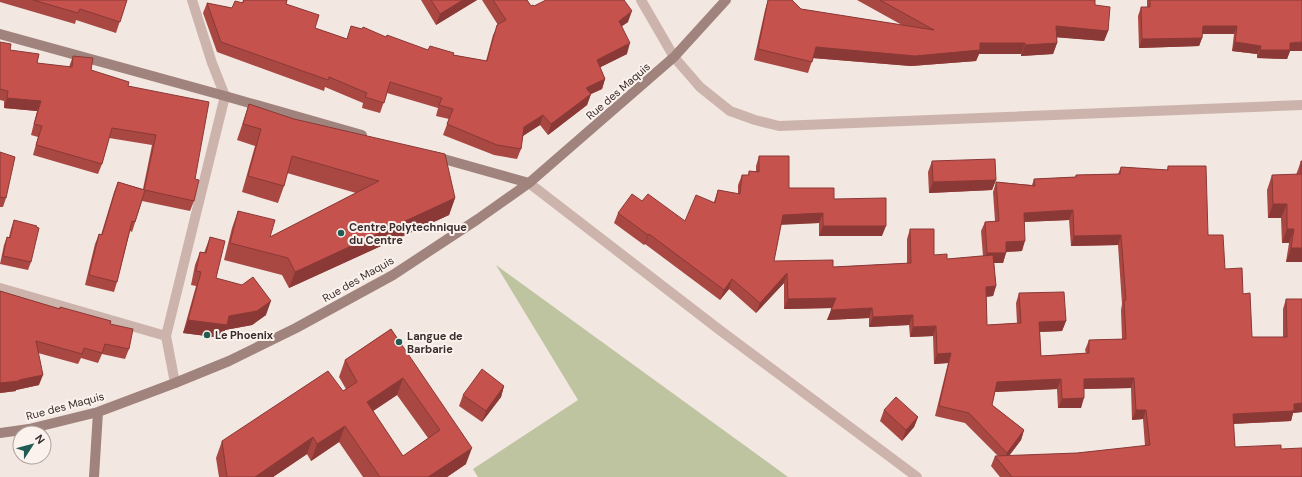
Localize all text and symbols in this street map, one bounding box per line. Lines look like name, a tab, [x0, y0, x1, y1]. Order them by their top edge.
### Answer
street label: Rue des Maquis	[583, 59, 653, 123]
place label: Centre Polytechnique du Centre	[349, 220, 467, 247]
marker: Centre Polytechnique du Centre	[336, 228, 346, 238]
street label: Rue des Maquis	[320, 253, 396, 305]
place label: Le Phoenix	[215, 328, 274, 342]
place label: Langue de Barbarie	[407, 329, 463, 356]
marker: Le Phoenix	[202, 330, 212, 340]
marker: Langue de Barbarie	[394, 337, 404, 347]
street label: Rue des Maquis	[24, 389, 106, 423]
north arrow	[12, 425, 52, 465]
text: N	[32, 432, 48, 446]

